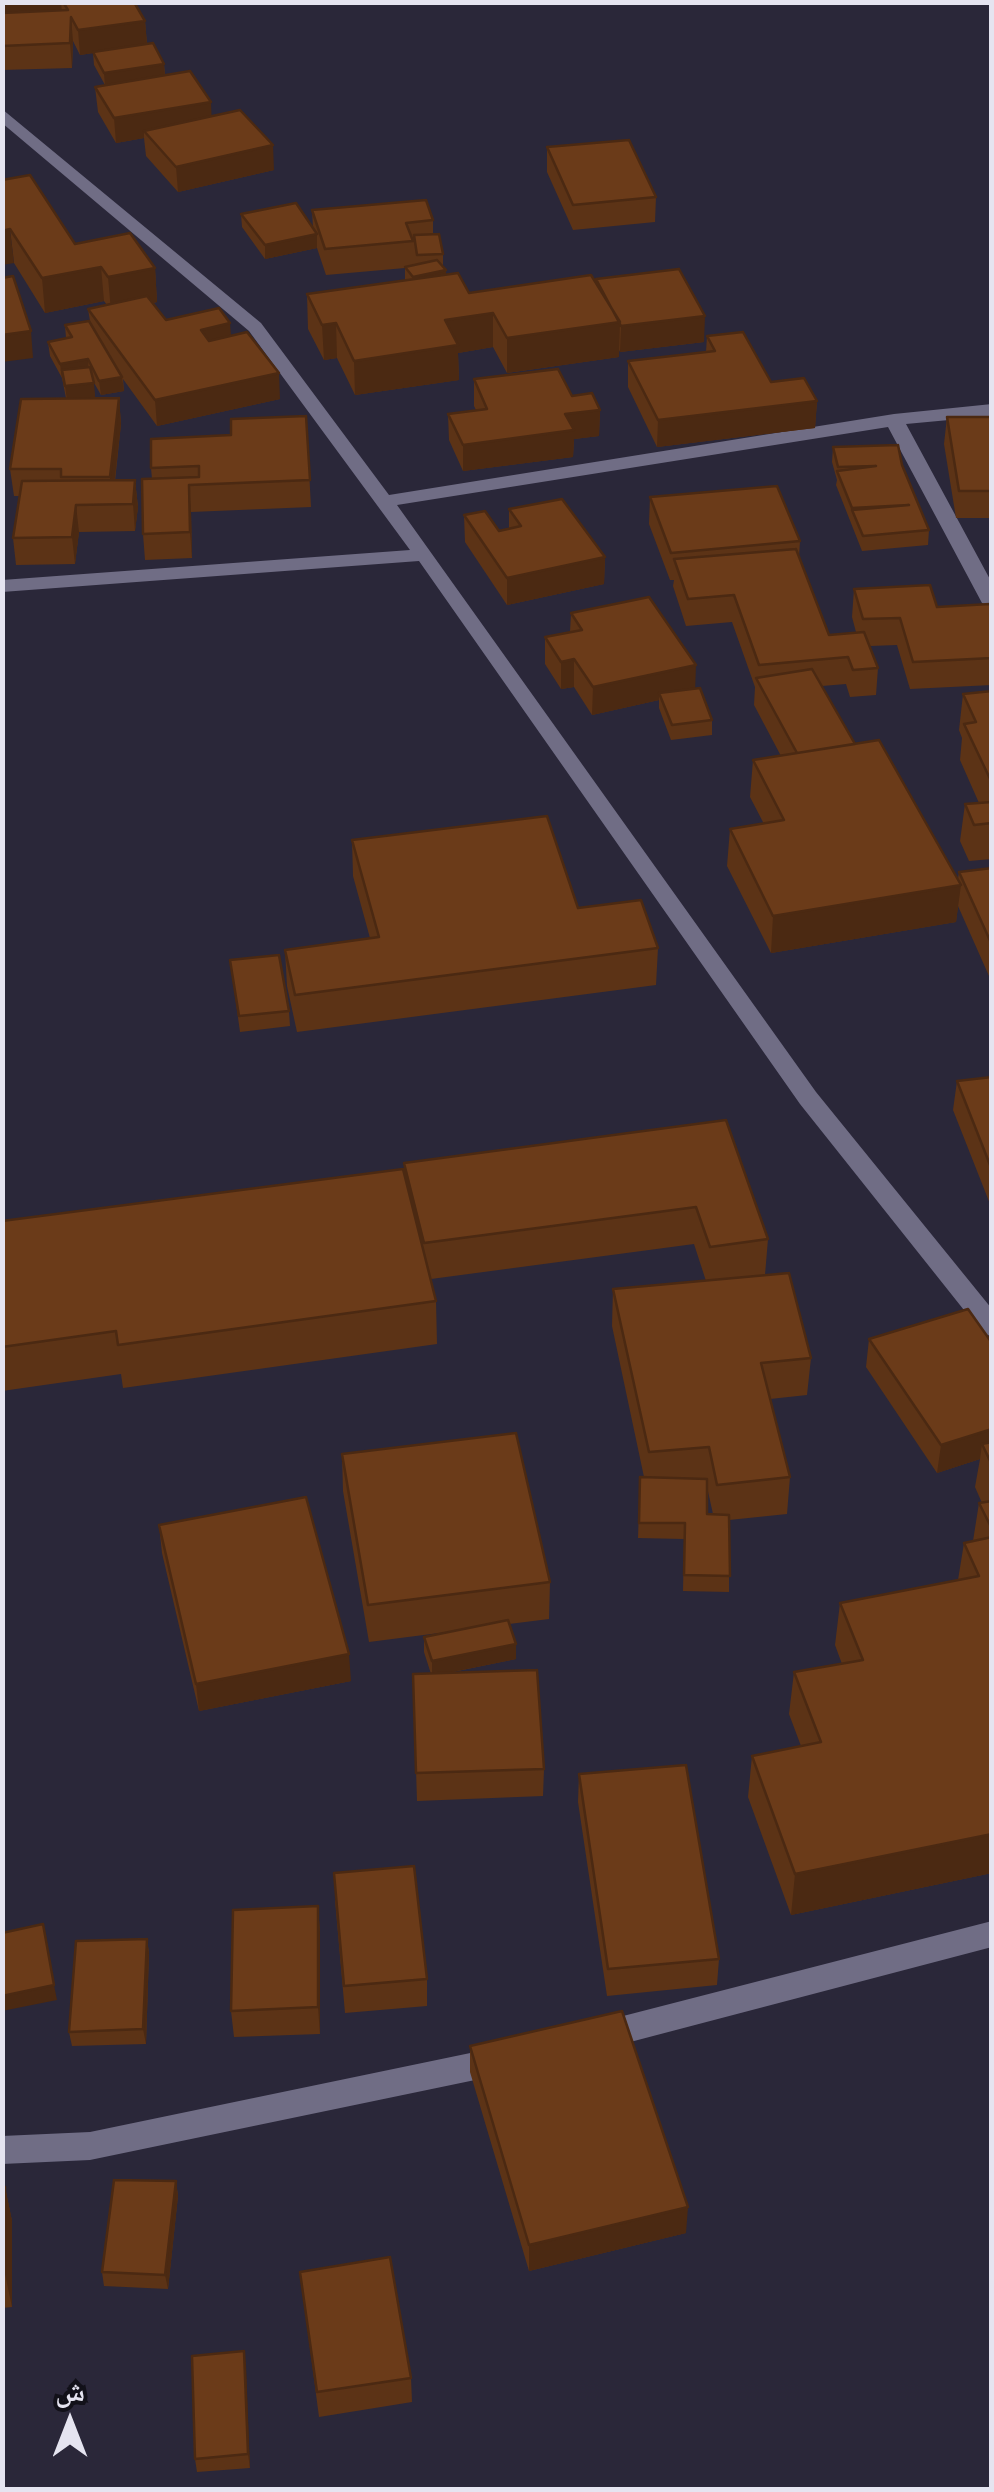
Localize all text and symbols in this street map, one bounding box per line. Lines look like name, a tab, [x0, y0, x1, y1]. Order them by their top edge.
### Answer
north arrow	[20, 2372, 120, 2472]
text: ش	[55, 2375, 85, 2409]

